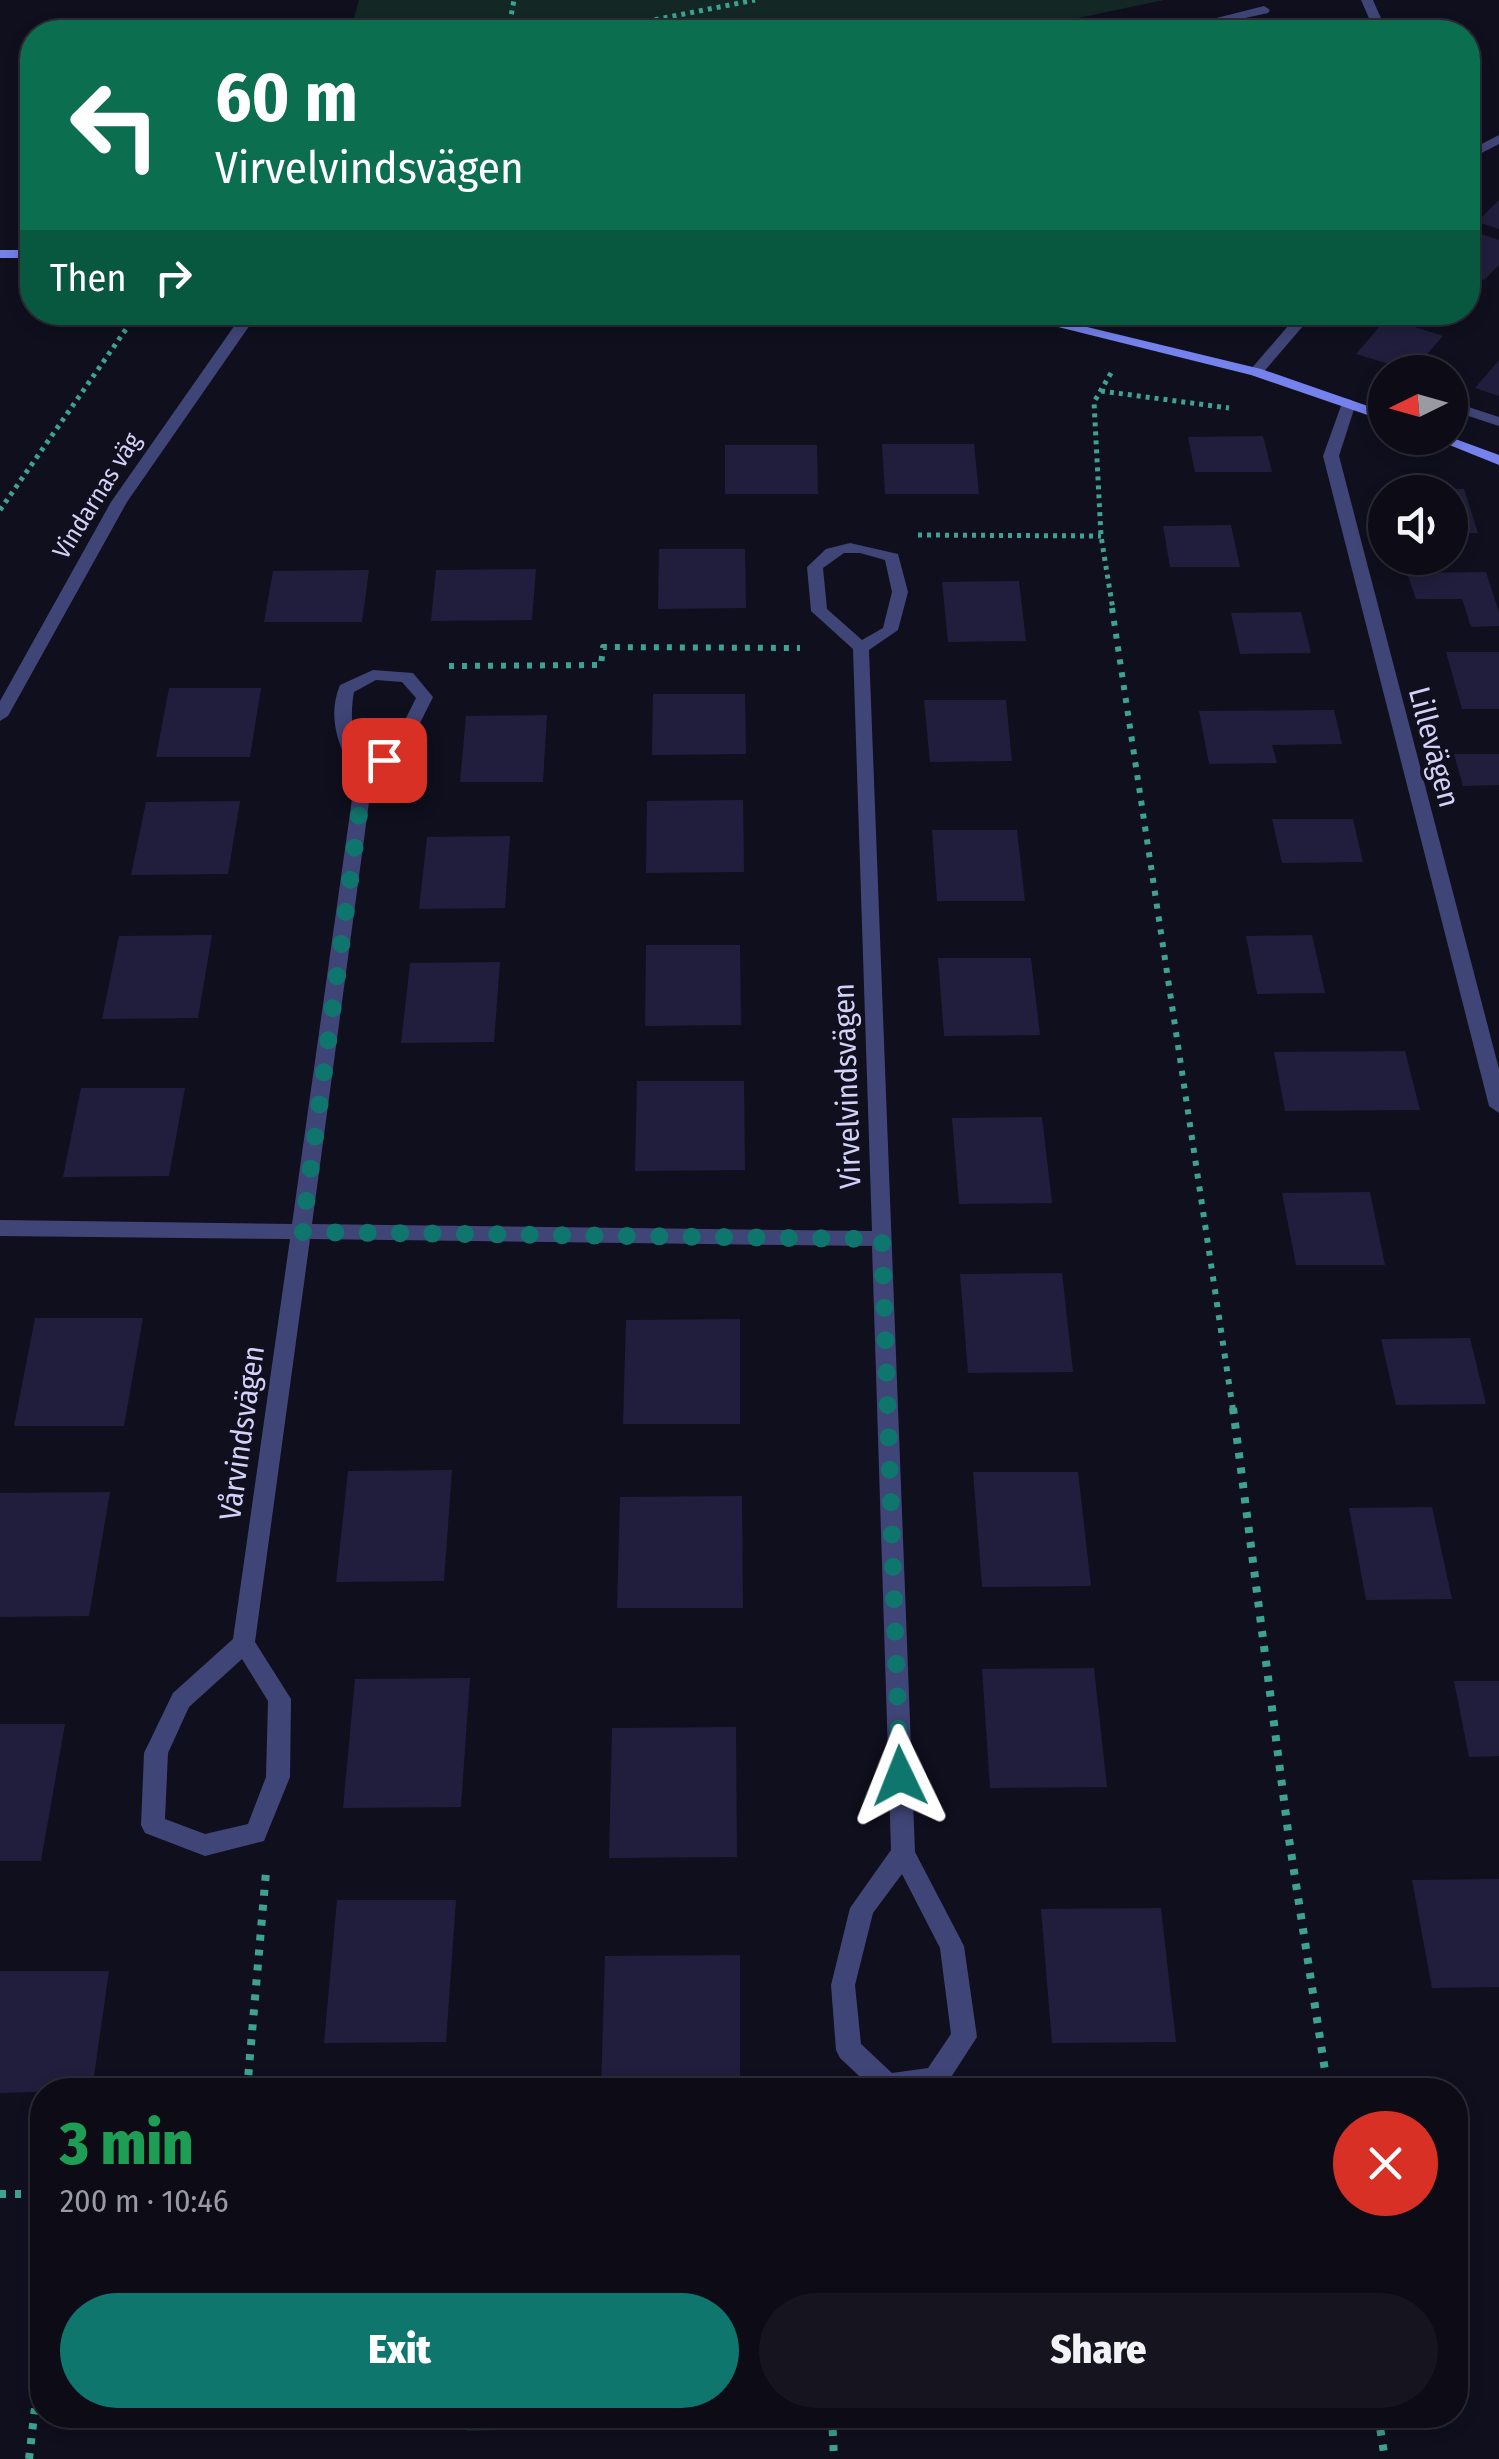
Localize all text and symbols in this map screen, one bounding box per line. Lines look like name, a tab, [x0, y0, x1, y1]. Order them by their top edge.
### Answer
text: 60 m	[215, 56, 358, 140]
icon: left	[50, 60, 180, 190]
text: Virvelvindsvägen	[215, 141, 524, 195]
icon: right	[146, 250, 201, 305]
text: Then	[50, 255, 126, 301]
north arrow	[1368, 355, 1468, 455]
map controls	[1368, 355, 1468, 575]
street label: Vindarnas väg	[46, 427, 148, 565]
button: sound	[1368, 475, 1468, 575]
street label: Lillevägen	[1401, 683, 1467, 811]
pin	[342, 718, 427, 803]
icon: arrive	[357, 733, 412, 788]
street label: Virvelvindsvägen	[825, 983, 869, 1189]
street label: Vårvindsvägen	[212, 1343, 272, 1523]
position arrow	[848, 1724, 952, 1828]
text: 3 min	[60, 2108, 193, 2180]
button: close	[1333, 2111, 1438, 2216]
text: 200 m · 10:46	[60, 2182, 229, 2220]
button: Exit	[60, 2293, 739, 2408]
button: Share	[759, 2293, 1438, 2408]

